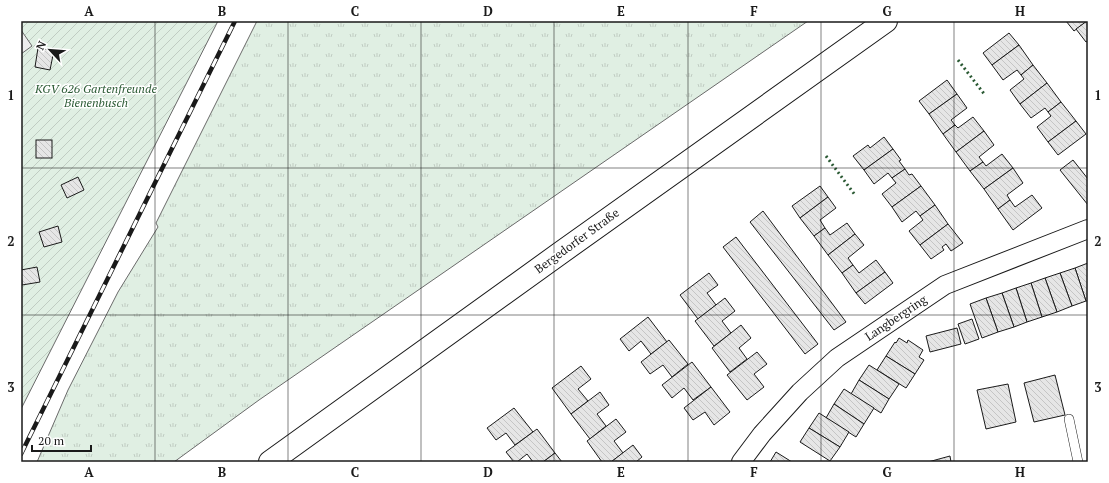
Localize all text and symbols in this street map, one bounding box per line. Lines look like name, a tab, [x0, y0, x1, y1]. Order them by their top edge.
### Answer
text: A	[84, 2, 94, 20]
text: B	[218, 2, 226, 20]
text: C	[351, 2, 359, 20]
text: D	[483, 2, 493, 20]
text: E	[617, 2, 625, 20]
text: F	[750, 2, 758, 20]
text: G	[882, 2, 892, 20]
text: H	[1015, 2, 1025, 20]
north arrow	[30, 30, 70, 70]
text: N	[33, 38, 49, 52]
park label: KGV 626 Gartenfreunde Bienenbusch	[34, 81, 157, 110]
text: 1	[7, 86, 15, 104]
text: 1	[1094, 86, 1102, 104]
street label: Bergedorfer Straße	[531, 205, 622, 276]
text: 2	[7, 232, 15, 250]
text: 2	[1094, 232, 1102, 250]
street label: Langbergring	[862, 291, 930, 344]
text: 3	[7, 378, 15, 396]
text: 3	[1094, 378, 1102, 396]
scale bar	[32, 427, 91, 453]
text: 20 m	[38, 433, 65, 448]
text: A	[84, 463, 94, 481]
text: B	[218, 463, 226, 481]
text: C	[351, 463, 359, 481]
text: D	[483, 463, 493, 481]
text: E	[617, 463, 625, 481]
text: F	[750, 463, 758, 481]
text: G	[882, 463, 892, 481]
text: H	[1015, 463, 1025, 481]

